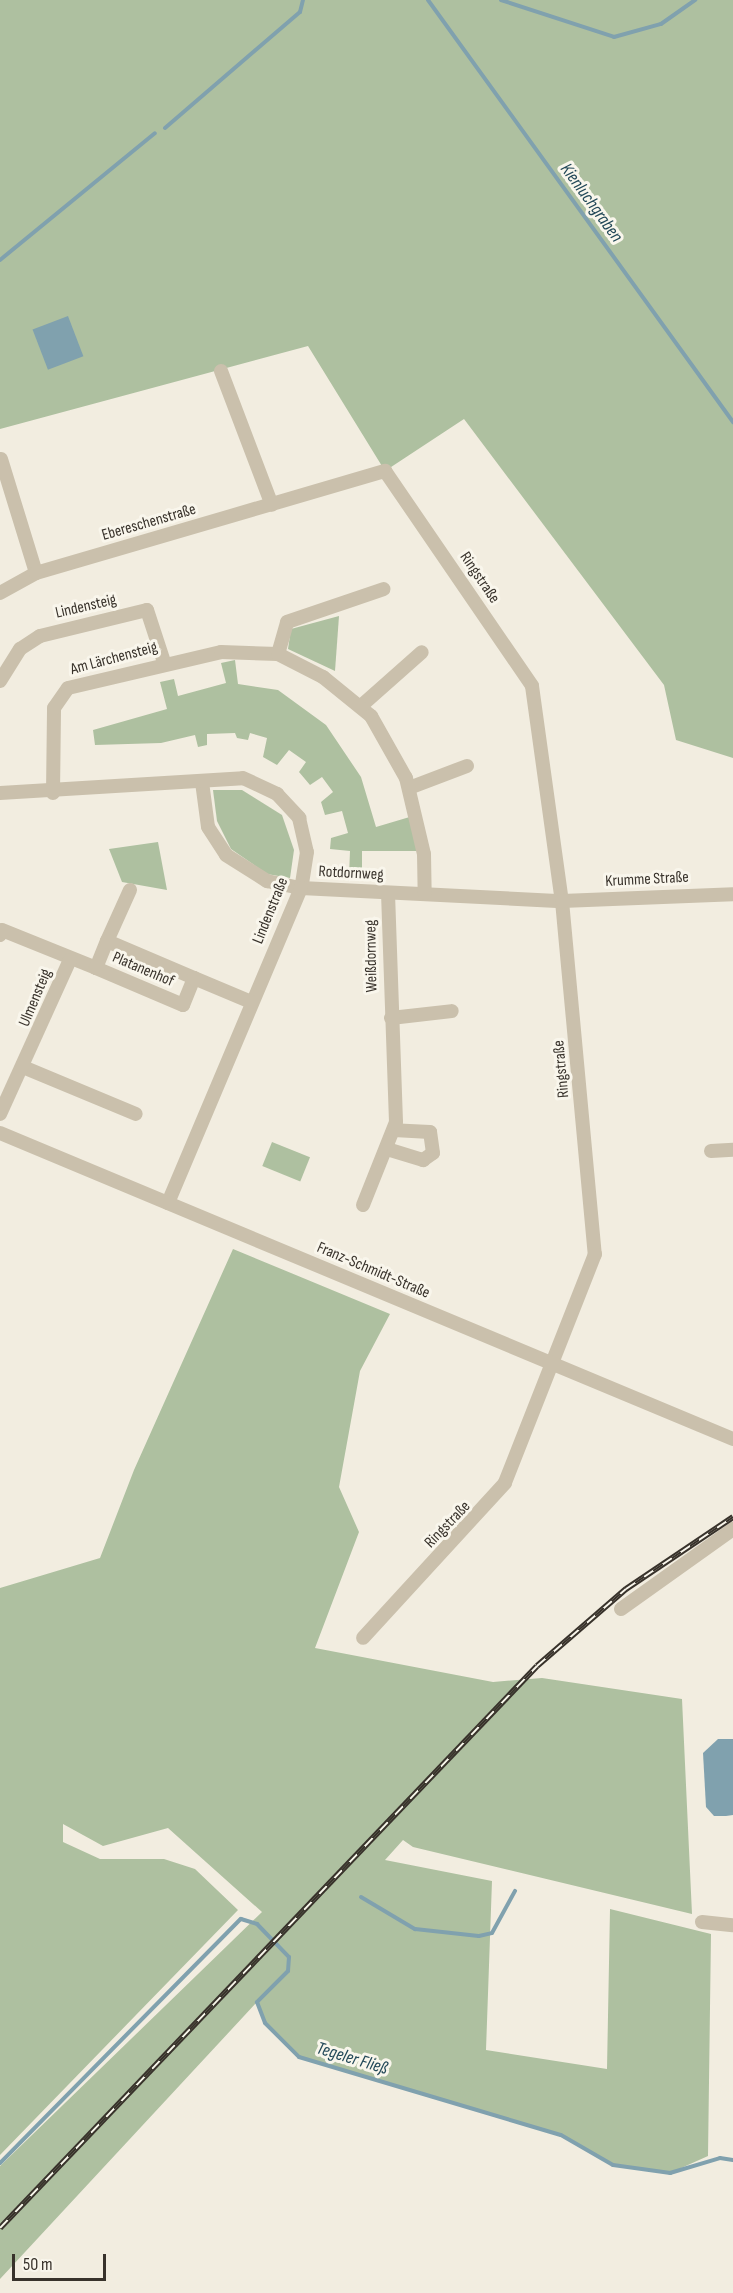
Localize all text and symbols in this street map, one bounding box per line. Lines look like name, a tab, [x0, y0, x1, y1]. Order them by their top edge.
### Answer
water label: Kienluchgraben	[555, 159, 627, 247]
street label: Ebereschenstraße	[100, 500, 198, 546]
street label: Ringstraße	[455, 549, 503, 607]
street label: Lindensteig	[54, 591, 118, 623]
street label: Am Lärchensteig	[68, 638, 160, 680]
street label: Rotdornweg	[318, 863, 384, 885]
street label: Krumme Straße	[605, 868, 689, 892]
street label: Lindenstraße	[249, 875, 293, 947]
street label: Weißdornweg	[362, 919, 382, 993]
street label: Platanenhof	[109, 948, 177, 992]
street label: Ulmensteig	[15, 966, 57, 1030]
street label: Ringstraße	[550, 1039, 574, 1099]
street label: Franz-Schmidt-Straße	[314, 1239, 432, 1303]
street label: Ringstraße	[421, 1498, 475, 1552]
water label: Tegeler Fließ	[314, 2038, 390, 2080]
scale bar	[15, 2242, 110, 2280]
text: 50 m	[23, 2254, 53, 2275]

